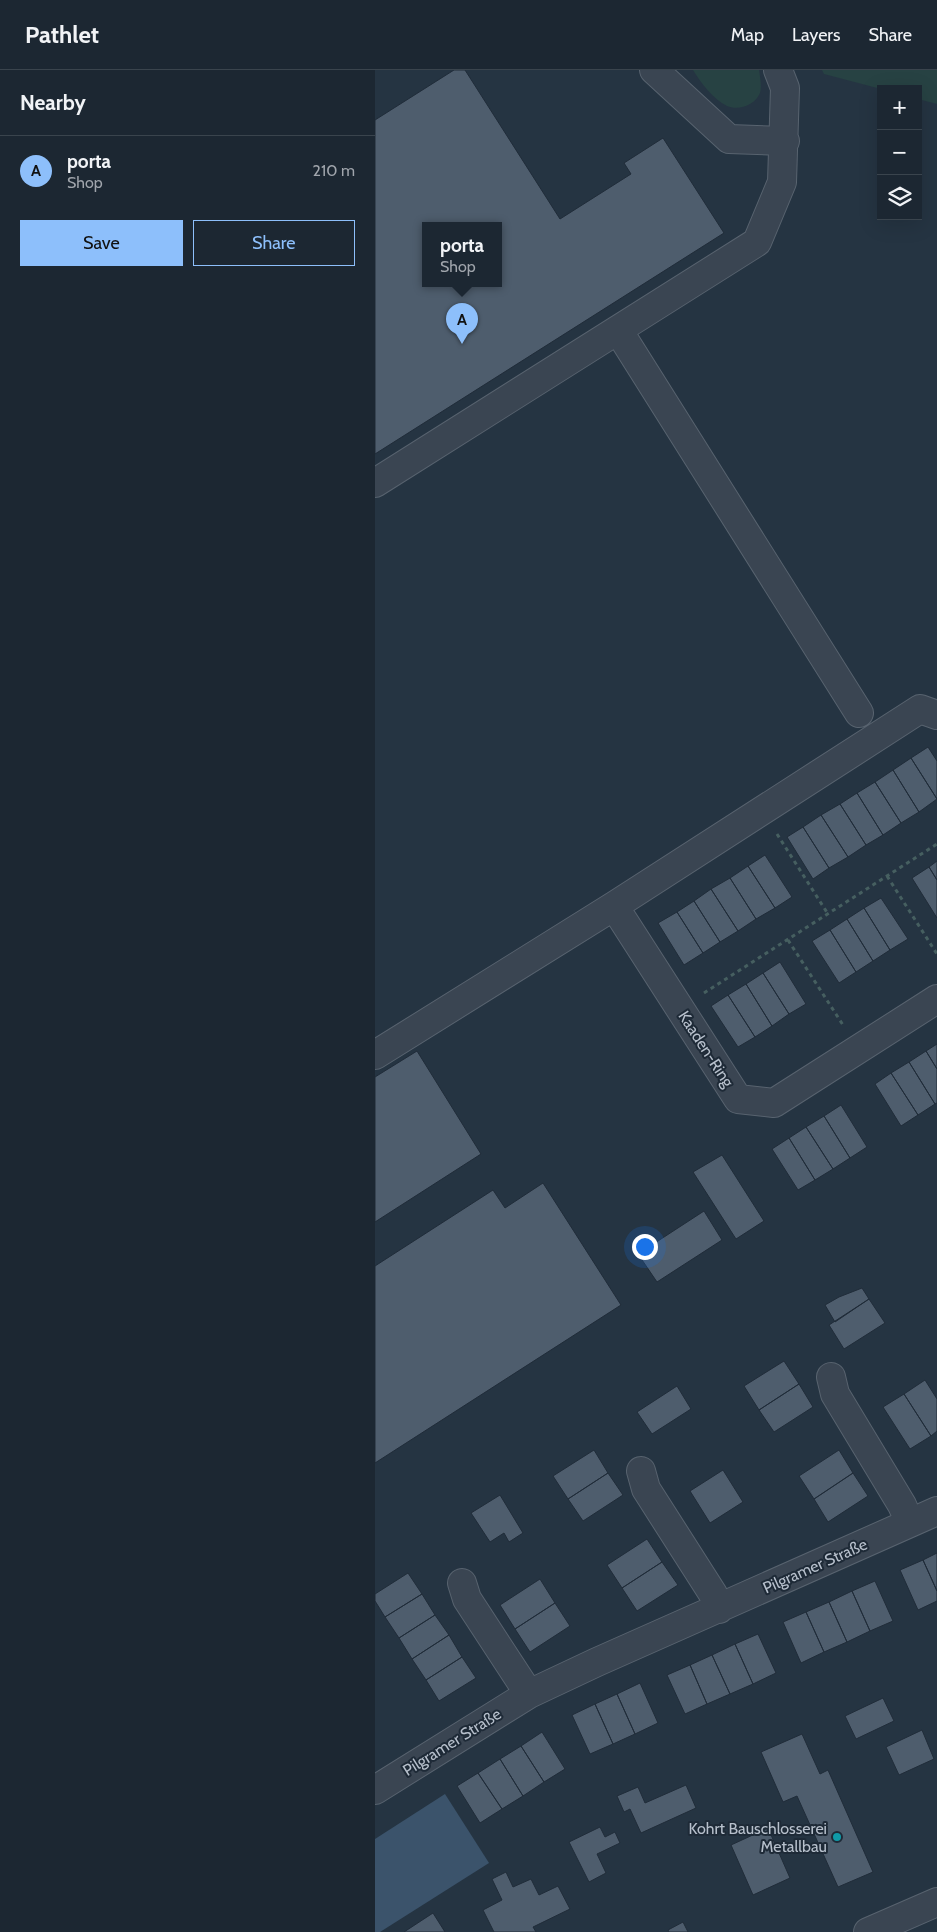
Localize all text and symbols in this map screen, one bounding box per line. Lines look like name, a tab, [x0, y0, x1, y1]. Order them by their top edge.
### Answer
text: Pathlet	[25, 20, 99, 49]
text: Map	[731, 24, 764, 46]
text: Layers	[792, 24, 841, 46]
text: Share	[869, 24, 912, 46]
map controls	[877, 85, 922, 220]
button: +	[877, 85, 922, 130]
text: Nearby	[20, 90, 86, 115]
button: −	[877, 130, 922, 175]
text: porta	[67, 150, 111, 173]
text: A	[31, 161, 41, 180]
text: 210 m	[313, 161, 355, 180]
text: Shop	[67, 173, 103, 192]
button: layers	[877, 175, 922, 220]
button: Save	[20, 220, 183, 266]
button: Share	[193, 220, 355, 266]
popup	[422, 222, 502, 287]
text: porta	[440, 234, 484, 257]
text: Shop	[440, 257, 476, 276]
pin: A	[446, 303, 478, 344]
street label: Kaaden-Ring	[674, 1007, 738, 1092]
your location	[632, 1234, 658, 1260]
street label: Pilgramer Straße	[760, 1535, 870, 1597]
street label: Pilgramer Straße	[399, 1704, 505, 1780]
place label: Kohrt Bauschlosserei Metallbau	[688, 1819, 827, 1856]
marker: Kohrt Bauschlosserei Metallbau	[831, 1831, 843, 1843]

